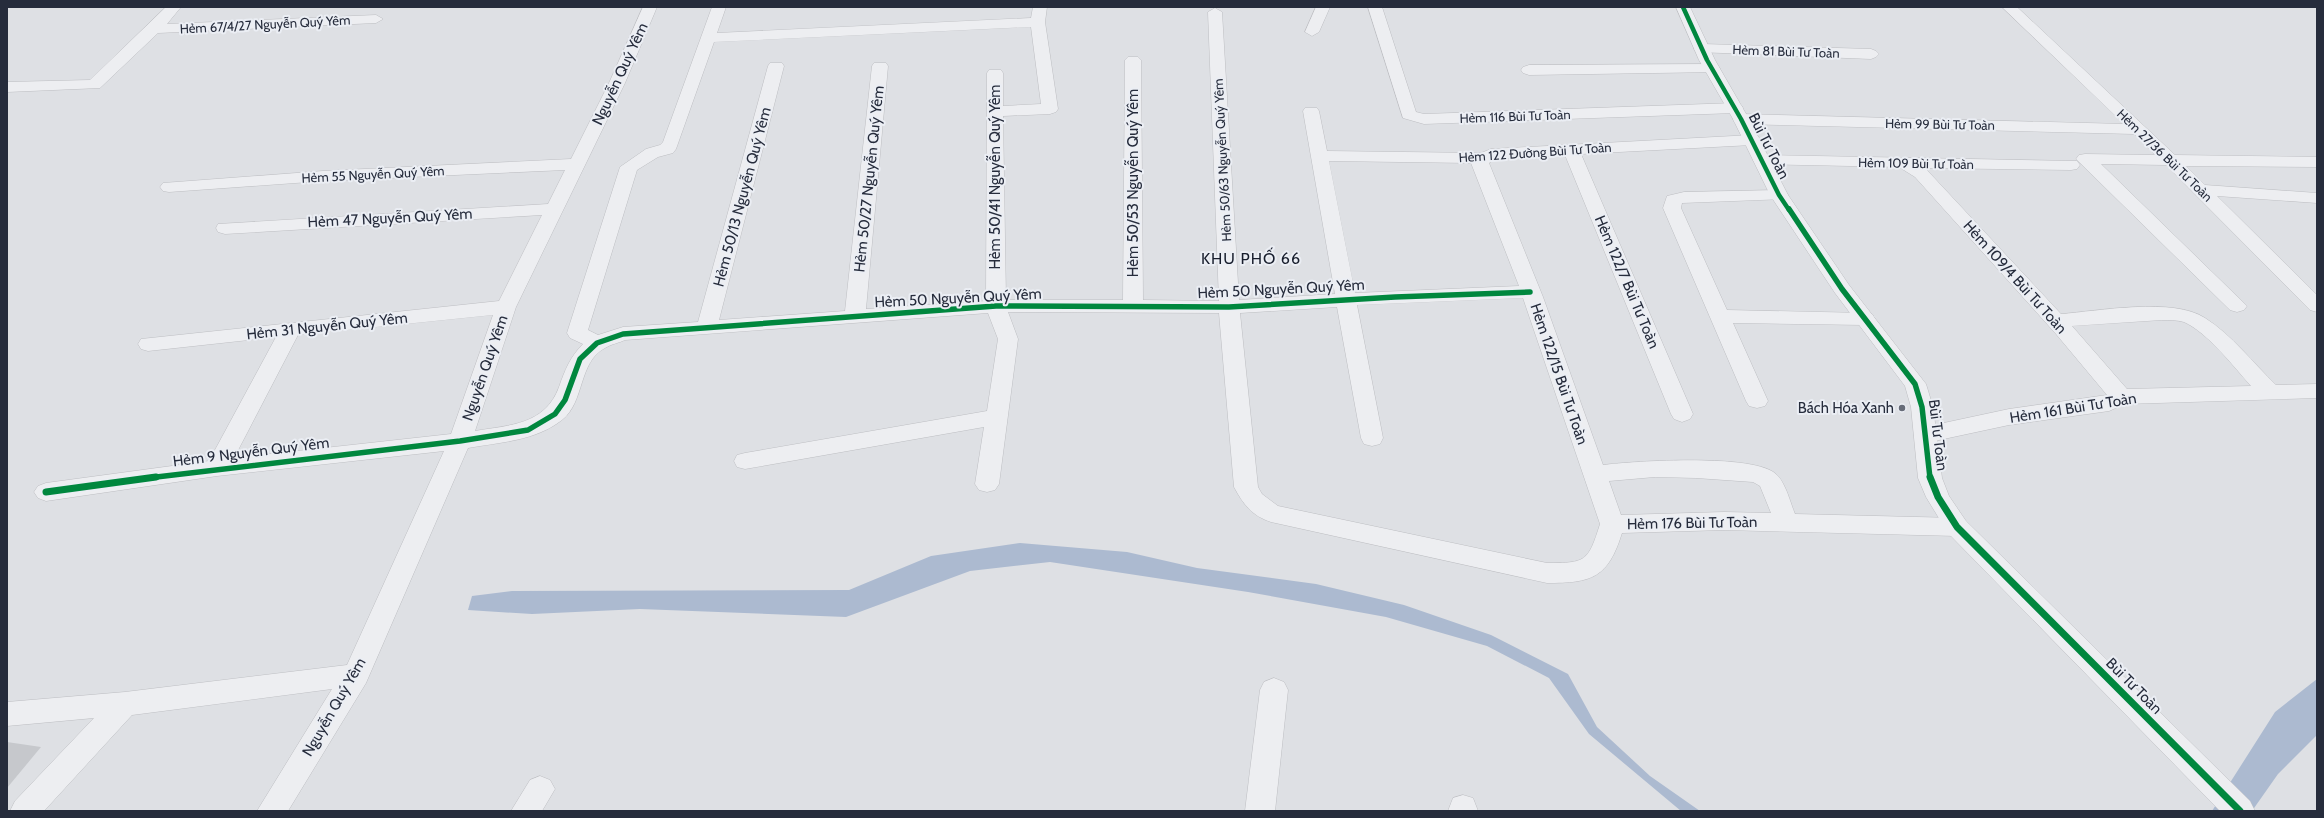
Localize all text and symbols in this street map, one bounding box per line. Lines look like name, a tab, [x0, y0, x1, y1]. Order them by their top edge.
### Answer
street label: Hẻm 67/4/27 Nguyễn Quý Yêm	[179, 12, 351, 36]
street label: Nguyễn Quý Yêm	[588, 20, 652, 128]
street label: Hẻm 81 Bùi Tư Toàn	[1732, 41, 1840, 61]
street label: Hẻm 50/63 Nguyễn Quý Yêm	[1210, 78, 1234, 242]
street label: Hẻm 50/41 Nguyễn Quý Yêm	[986, 84, 1004, 270]
street label: Hẻm 50/27 Nguyễn Quý Yêm	[850, 85, 888, 273]
street label: Hẻm 50/53 Nguyễn Quý Yêm	[1124, 89, 1142, 277]
street label: Hẻm 50/13 Nguyễn Quý Yêm	[709, 105, 775, 289]
street label: Hẻm 27/36 Bùi Tư Toàn	[2114, 105, 2216, 205]
street label: Hẻm 116 Bùi Tư Toàn	[1459, 106, 1571, 126]
street label: Bùi Tư Toàn	[1745, 110, 1793, 182]
street label: Hẻm 99 Bùi Tư Toàn	[1885, 115, 1995, 133]
street label: Hẻm 122 Đường Bùi Tư Toàn	[1458, 139, 1612, 165]
street label: Hẻm 109 Bùi Tư Toàn	[1858, 154, 1974, 172]
street label: Hẻm 55 Nguyễn Quý Yêm	[301, 162, 445, 186]
street label: Hẻm 47 Nguyễn Quý Yêm	[307, 205, 473, 231]
street label: Hẻm 122/7 Bùi Tư Toàn	[1591, 213, 1663, 351]
street label: Hẻm 109/4 Bùi Tư Toàn	[1959, 217, 2071, 337]
district label: KHU PHỐ 66	[1201, 247, 1301, 268]
street label: Hẻm 50 Nguyễn Quý Yêm	[1197, 276, 1365, 302]
street label: Hẻm 50 Nguyễn Quý Yêm	[874, 285, 1042, 311]
street label: Hẻm 122/15 Bùi Tư Toàn	[1526, 301, 1592, 447]
street label: Hẻm 31 Nguyễn Quý Yêm	[246, 309, 408, 343]
street label: Nguyễn Quý Yêm	[458, 313, 512, 423]
street label: Hẻm 161 Bùi Tư Toàn	[2008, 389, 2138, 427]
street label: Bùi Tư Toàn	[1925, 398, 1951, 472]
place label: Bách Hóa Xanh	[1798, 399, 1894, 417]
marker: Bách Hóa Xanh	[1897, 403, 1907, 413]
street label: Hẻm 9 Nguyễn Quý Yêm	[172, 433, 330, 471]
street label: Hẻm 176 Bùi Tư Toàn	[1627, 513, 1757, 533]
street label: Nguyễn Quý Yêm	[298, 654, 370, 760]
street label: Bùi Tư Toàn	[2102, 654, 2166, 718]

